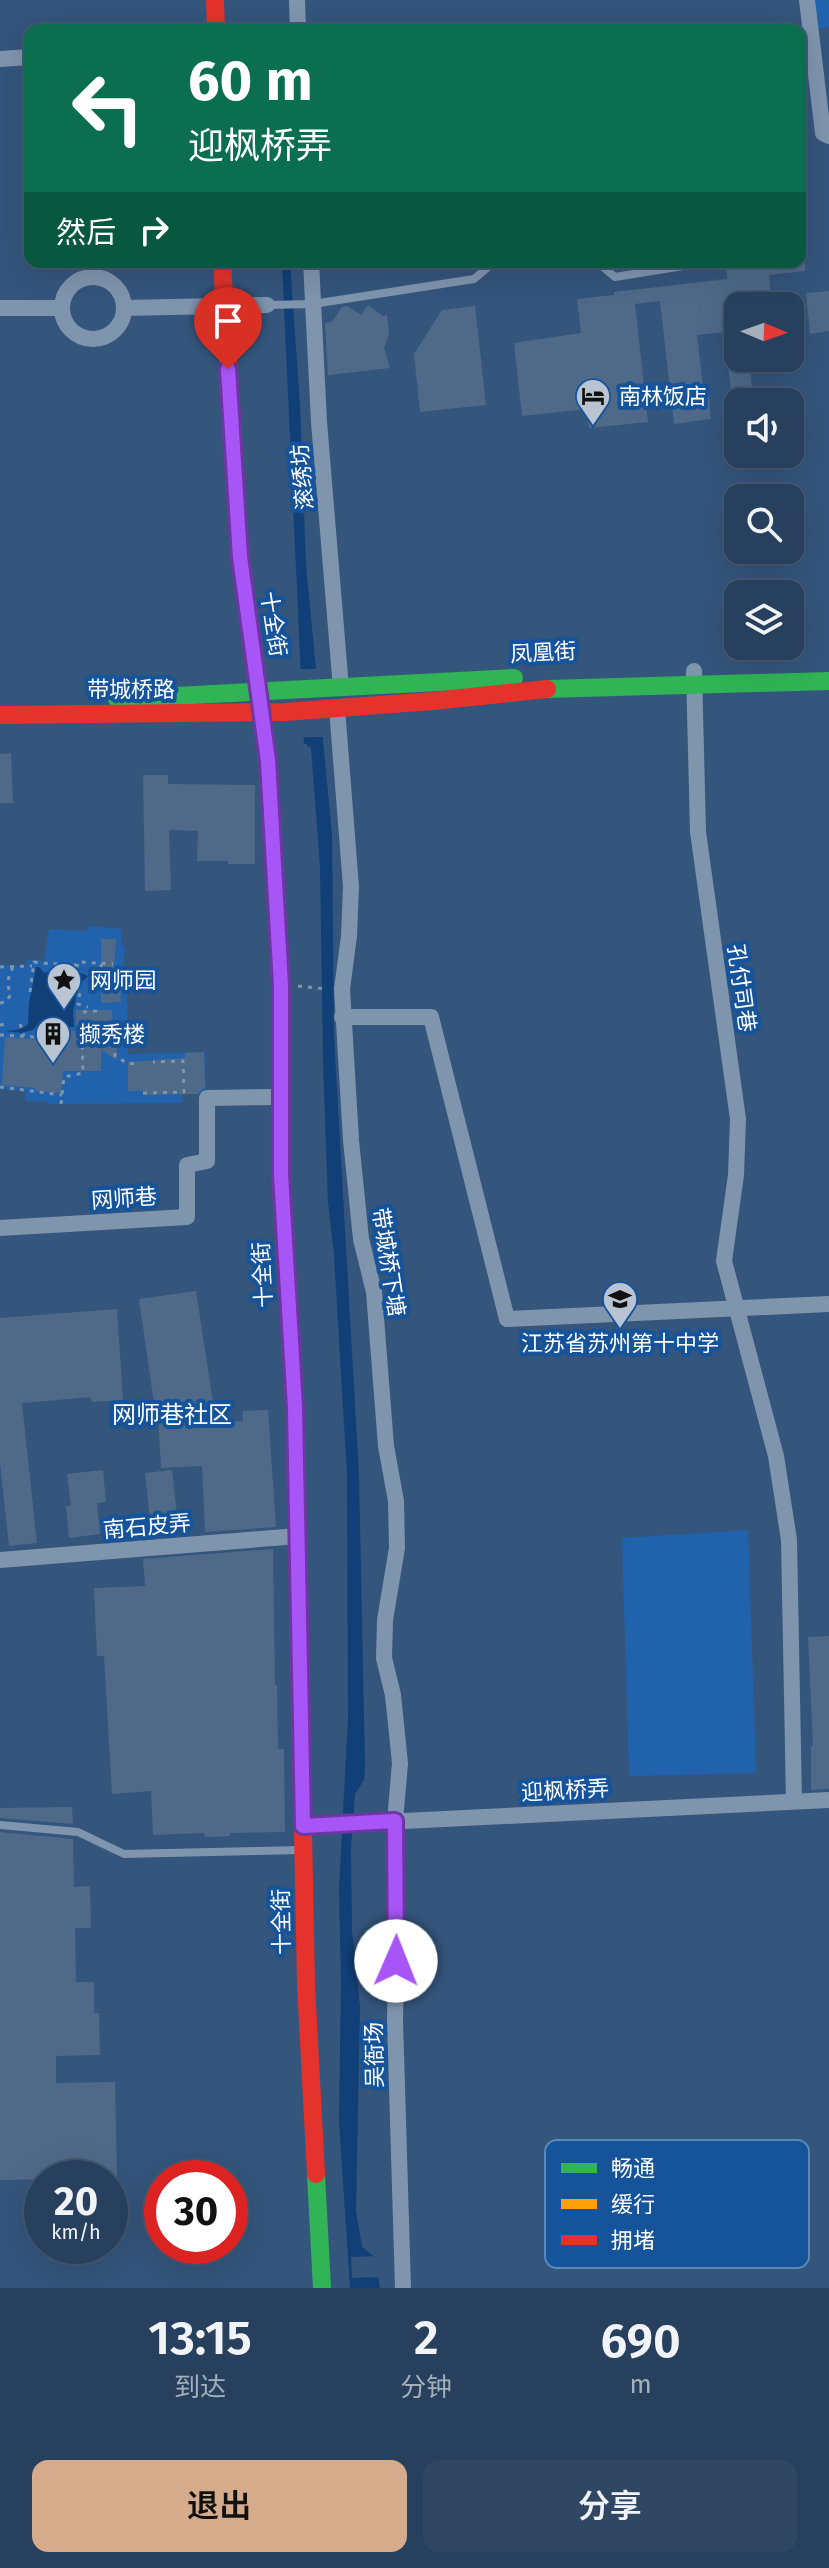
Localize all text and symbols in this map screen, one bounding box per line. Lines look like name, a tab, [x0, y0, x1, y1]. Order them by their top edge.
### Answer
text: 60 m	[188, 48, 313, 115]
icon: left	[56, 56, 160, 160]
text: 迎枫桥弄	[188, 124, 332, 168]
icon: right	[132, 208, 176, 252]
text: 然后	[56, 215, 116, 251]
pin	[194, 287, 262, 369]
north arrow	[724, 292, 804, 372]
map controls	[724, 292, 804, 660]
icon: arrive	[206, 299, 250, 343]
hotel icon: 南林饭店	[574, 377, 612, 427]
place label: 南林饭店	[619, 383, 707, 410]
button: sound	[724, 388, 804, 468]
street label: 滚绣坊	[286, 443, 319, 511]
button: search	[724, 484, 804, 564]
button: layers	[724, 580, 804, 660]
street label: 十全街	[255, 589, 292, 659]
street label: 凤凰街	[509, 637, 577, 668]
street label: 带城桥路	[87, 676, 175, 703]
street label: 孔付司巷	[722, 943, 761, 1034]
place icon: 网师园	[45, 961, 83, 1011]
place label: 网师园	[90, 967, 156, 994]
building icon: 撷秀楼	[34, 1015, 72, 1065]
place label: 撷秀楼	[79, 1021, 145, 1048]
street label: 网师巷	[90, 1183, 158, 1214]
street label: 带城桥下塘	[367, 1206, 410, 1319]
street label: 十全街	[247, 1241, 278, 1309]
school or university icon: 江苏省苏州第十中学	[601, 1280, 639, 1330]
place label: 江苏省苏州第十中学	[521, 1330, 719, 1357]
district label: 网师巷社区	[112, 1401, 232, 1429]
street label: 南石皮弄	[102, 1509, 192, 1544]
street label: 迎枫桥弄	[520, 1775, 610, 1806]
street label: 十全街	[267, 1889, 296, 1955]
position arrow	[354, 1919, 438, 2003]
street label: 吴衙场	[360, 2022, 389, 2088]
legend	[545, 2140, 809, 2268]
text: 畅通	[611, 2155, 655, 2182]
speed limit sign: 30	[144, 2160, 248, 2264]
text: 20	[54, 2178, 98, 2226]
text: 缓行	[611, 2191, 655, 2218]
text: km/h	[51, 2220, 101, 2244]
text: 拥堵	[611, 2227, 655, 2254]
text: 13:15	[148, 2309, 252, 2367]
text: 2	[414, 2309, 438, 2367]
text: 690	[600, 2312, 681, 2370]
text: m	[629, 2369, 652, 2400]
text: 到达	[174, 2372, 226, 2403]
text: 分钟	[400, 2372, 452, 2403]
button: 退出	[32, 2460, 407, 2552]
button: 分享	[423, 2460, 797, 2552]

